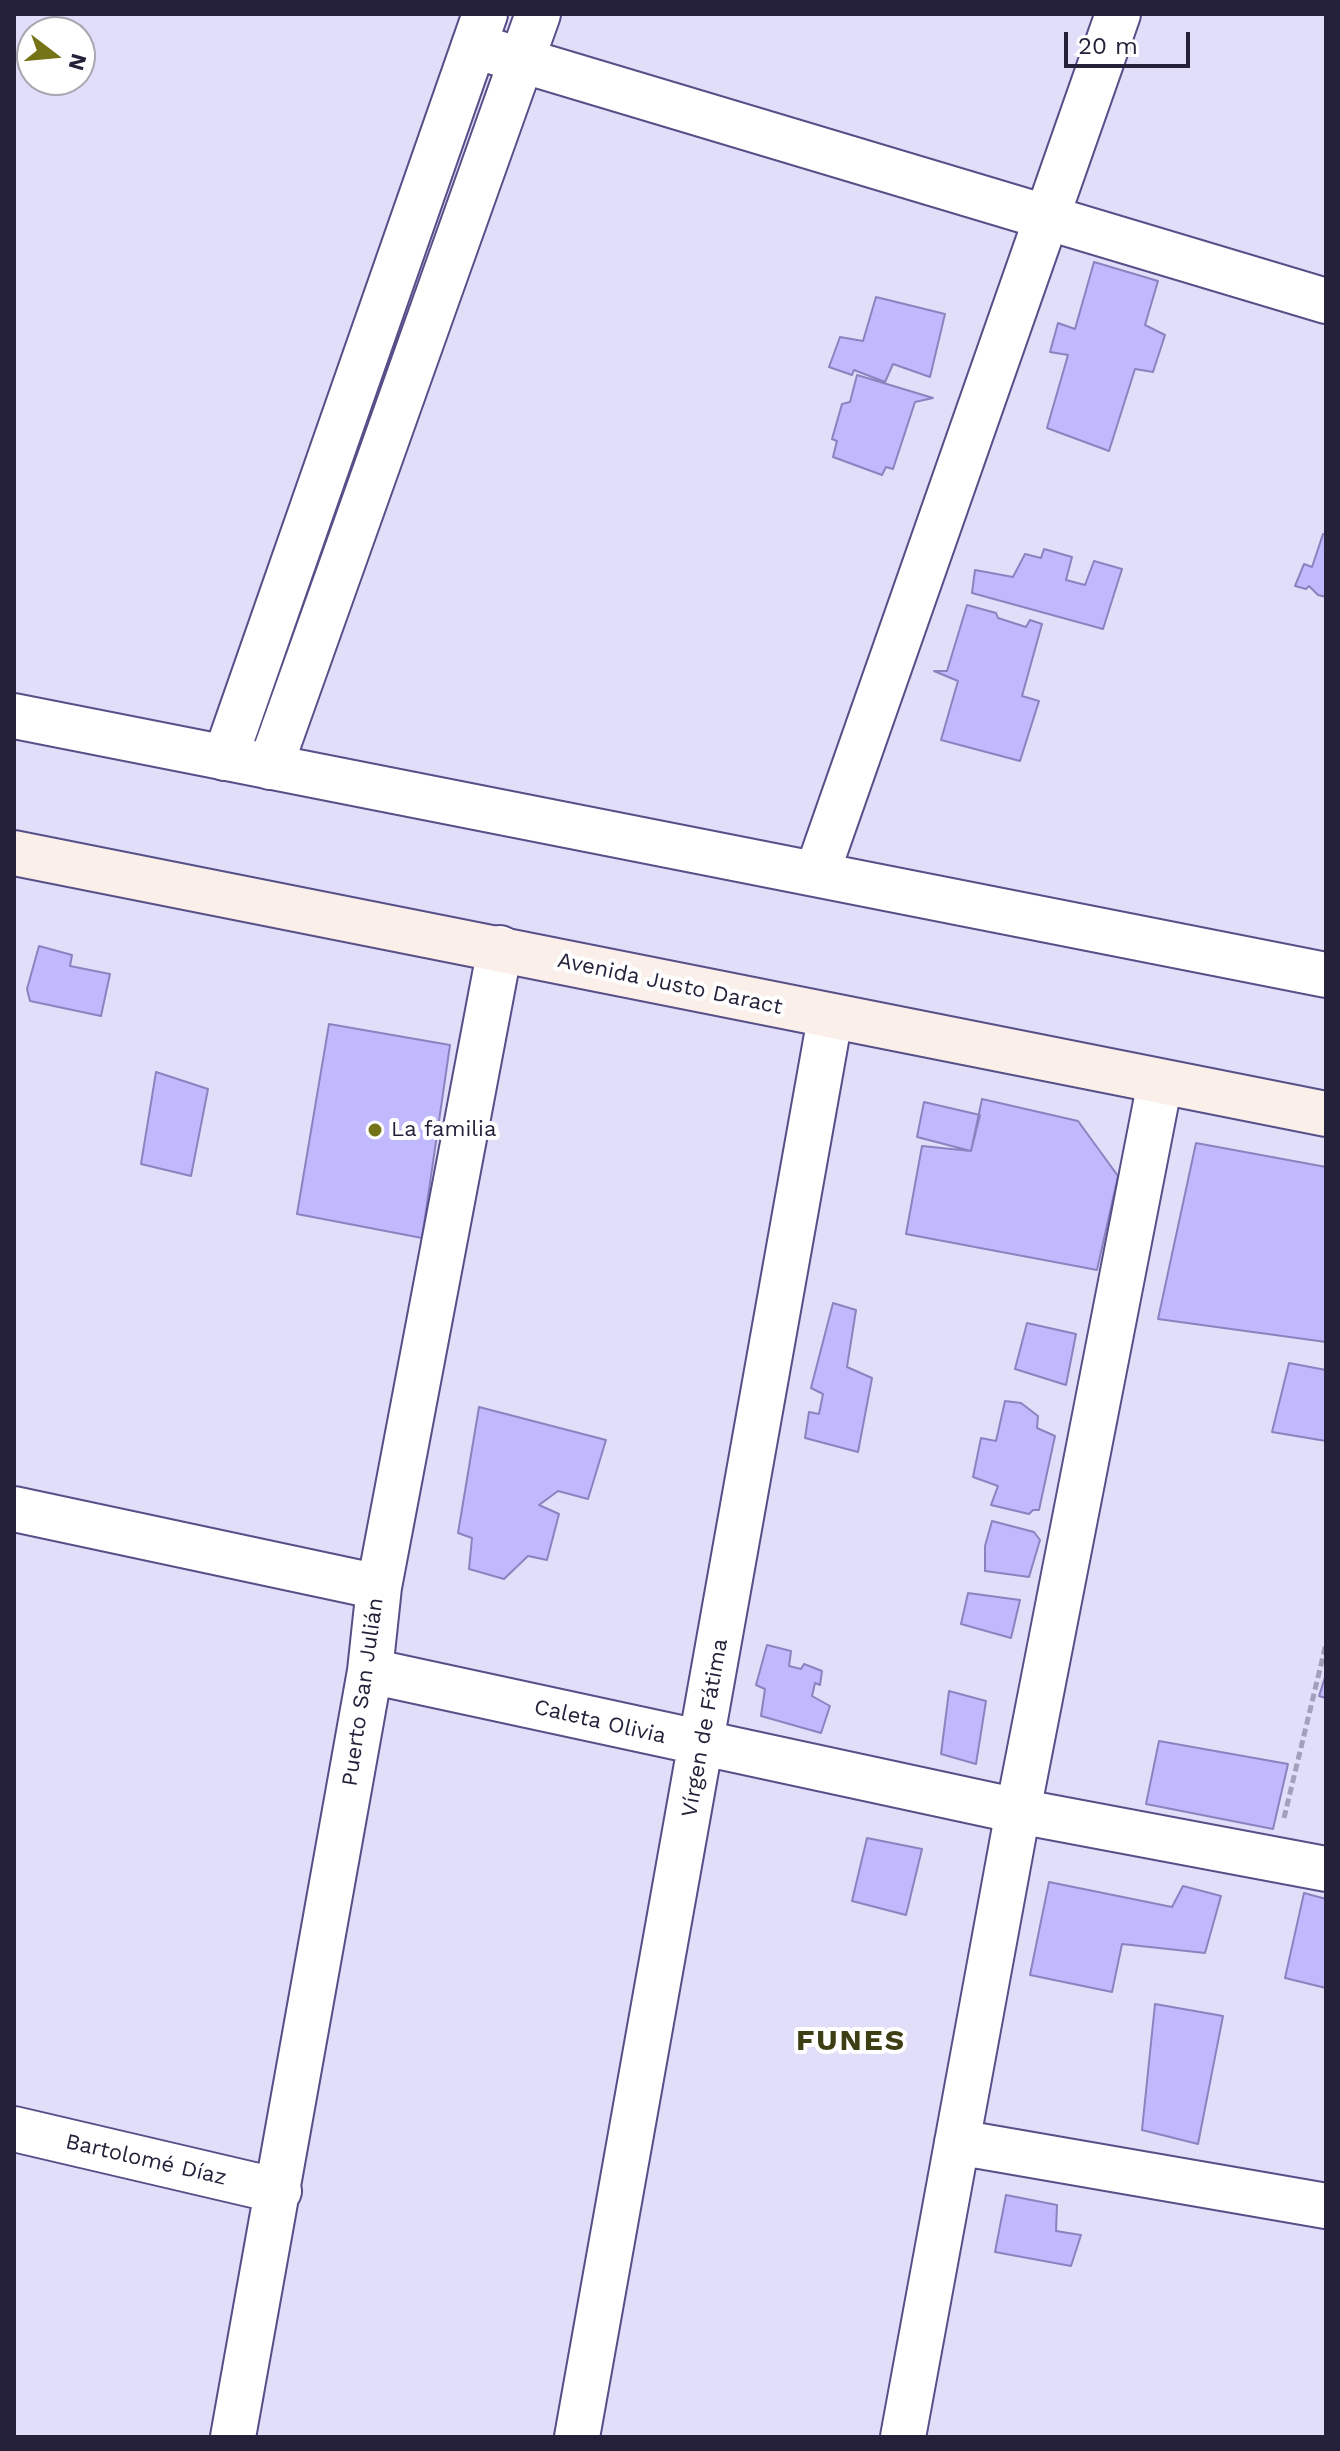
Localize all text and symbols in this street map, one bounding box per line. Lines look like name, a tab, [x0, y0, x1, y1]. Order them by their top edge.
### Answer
north arrow	[16, 16, 96, 96]
scale bar	[1068, 16, 1194, 66]
text: 20 m	[1078, 32, 1138, 60]
text: N	[63, 51, 92, 73]
street label: Avenida Justo Daract	[555, 947, 785, 1021]
place label: La familia	[391, 1117, 496, 1143]
marker: La familia	[366, 1121, 384, 1139]
street label: Puerto San Julián	[337, 1596, 389, 1788]
street label: Vírgen de Fátima	[676, 1637, 734, 1819]
street label: Caleta Olivia	[531, 1694, 669, 1750]
district label: FUNES	[796, 2023, 906, 2059]
street label: Bartolomé Díaz	[63, 2129, 229, 2191]

